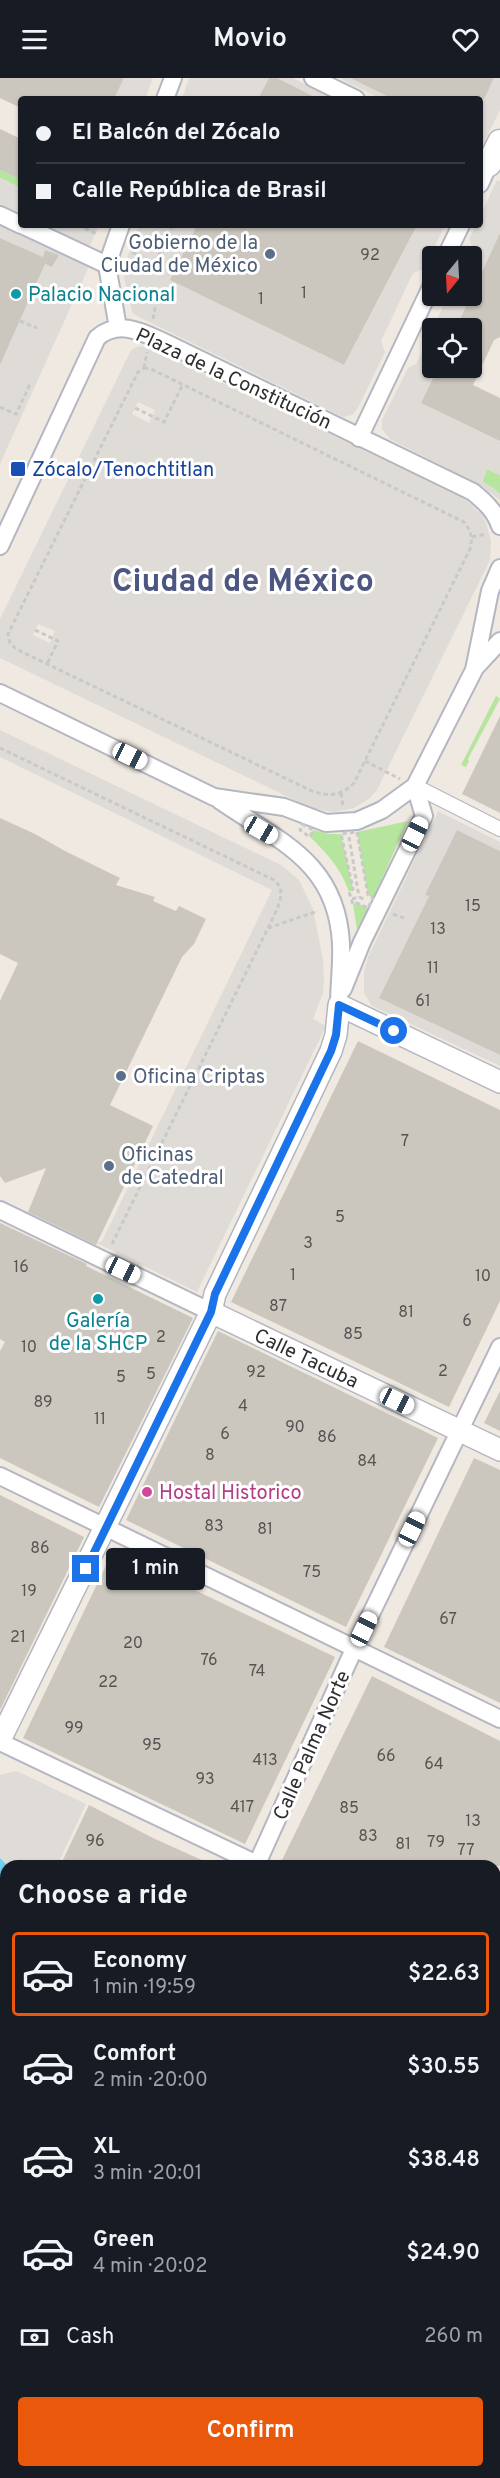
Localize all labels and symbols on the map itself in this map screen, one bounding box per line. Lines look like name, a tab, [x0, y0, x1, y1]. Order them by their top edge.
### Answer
place label: Gobierno de la Ciudad de México	[101, 231, 258, 280]
house number: 92	[360, 246, 380, 266]
north arrow	[422, 246, 482, 306]
marker: Gobierno de la Ciudad de México	[263, 247, 277, 261]
place label: Palacio Nacional	[28, 283, 175, 309]
house number: 1	[301, 284, 307, 304]
marker: Palacio Nacional	[9, 287, 23, 301]
house number: 1	[258, 290, 264, 310]
street label: Plaza de la Constitución	[131, 323, 335, 437]
place label: Zócalo/Tenochtitlan	[32, 458, 214, 484]
marker: Zócalo/Tenochtitlan	[9, 460, 27, 478]
district label: Ciudad de México	[112, 563, 374, 603]
car	[110, 740, 150, 772]
car	[241, 813, 281, 847]
car	[399, 814, 431, 854]
house number: 15	[465, 897, 481, 917]
house number: 13	[430, 920, 446, 940]
house number: 11	[427, 959, 439, 979]
house number: 61	[415, 992, 431, 1012]
route start	[380, 1017, 407, 1044]
place label: Oficina Criptas	[133, 1065, 265, 1091]
marker: Oficina Criptas	[114, 1069, 128, 1083]
house number: 7	[401, 1132, 409, 1152]
place label: Oficinas de Catedral	[121, 1143, 224, 1192]
marker: Oficinas de Catedral	[102, 1159, 116, 1173]
house number: 5	[335, 1208, 345, 1228]
house number: 3	[303, 1234, 313, 1254]
car	[103, 1254, 143, 1286]
house number: 16	[13, 1258, 29, 1278]
house number: 1	[290, 1266, 296, 1286]
house number: 10	[475, 1267, 491, 1287]
marker: Galería de la SHCP	[91, 1292, 105, 1306]
house number: 87	[269, 1297, 287, 1317]
house number: 81	[398, 1303, 414, 1323]
place label: Galería de la SHCP	[49, 1309, 147, 1358]
house number: 6	[462, 1312, 472, 1332]
street label: Calle Tacuba	[249, 1323, 362, 1396]
house number: 85	[343, 1325, 363, 1345]
house number: 2	[156, 1328, 166, 1348]
house number: 10	[21, 1338, 37, 1358]
house number: 2	[438, 1362, 448, 1382]
house number: 92	[246, 1363, 266, 1383]
house number: 5	[146, 1365, 156, 1385]
house number: 5	[116, 1368, 126, 1388]
car	[377, 1385, 417, 1417]
house number: 89	[33, 1393, 53, 1413]
house number: 4	[238, 1397, 248, 1417]
house number: 11	[94, 1410, 106, 1430]
house number: 90	[285, 1418, 305, 1438]
house number: 6	[220, 1425, 230, 1445]
house number: 86	[317, 1428, 337, 1448]
house number: 8	[205, 1446, 215, 1466]
house number: 84	[357, 1452, 377, 1472]
place label: Hostal Historico	[159, 1481, 302, 1507]
marker: Hostal Historico	[140, 1485, 154, 1499]
car	[396, 1509, 428, 1549]
house number: 83	[204, 1517, 224, 1537]
house number: 81	[257, 1520, 273, 1540]
house number: 86	[30, 1539, 50, 1559]
callout: 1 min	[107, 1548, 206, 1590]
route end	[72, 1555, 99, 1582]
house number: 75	[303, 1563, 321, 1583]
house number: 19	[21, 1582, 37, 1602]
car	[348, 1609, 380, 1649]
house number: 67	[439, 1610, 457, 1630]
house number: 21	[10, 1628, 26, 1648]
house number: 20	[123, 1634, 143, 1654]
house number: 76	[200, 1651, 218, 1671]
house number: 74	[249, 1662, 265, 1682]
street label: Calle Palma Norte	[268, 1667, 357, 1825]
house number: 22	[98, 1673, 118, 1693]
house number: 99	[64, 1719, 84, 1739]
house number: 95	[142, 1736, 162, 1756]
house number: 66	[376, 1747, 396, 1767]
house number: 413	[252, 1751, 278, 1771]
house number: 64	[424, 1755, 444, 1775]
house number: 93	[195, 1770, 215, 1790]
house number: 417	[230, 1798, 254, 1818]
house number: 85	[339, 1799, 359, 1819]
house number: 13	[465, 1812, 481, 1832]
house number: 83	[358, 1827, 378, 1847]
house number: 96	[85, 1832, 105, 1852]
house number: 79	[427, 1833, 445, 1853]
house number: 81	[395, 1835, 411, 1855]
house number: 77	[457, 1841, 475, 1861]

